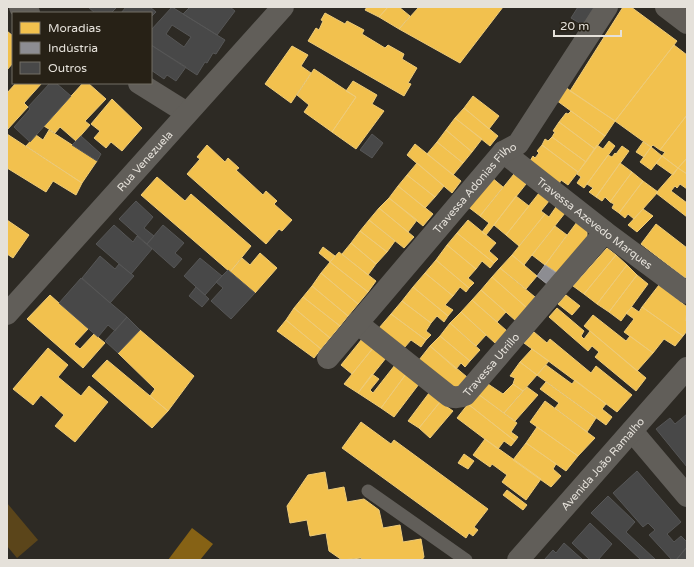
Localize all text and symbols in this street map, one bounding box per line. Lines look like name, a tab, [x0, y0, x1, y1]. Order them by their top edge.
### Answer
legend	[12, 12, 152, 84]
scale bar	[554, 12, 621, 38]
text: 20 m	[560, 19, 589, 33]
text: Moradias	[48, 21, 101, 35]
text: Indústria	[48, 41, 98, 55]
text: Outros	[48, 61, 87, 75]
street label: Rua Venezuela	[114, 128, 176, 194]
street label: Travessa Adonias Filho	[431, 140, 519, 236]
street label: Travessa Azevedo Marques	[534, 175, 655, 272]
street label: Travessa Utrillo	[461, 330, 523, 399]
street label: Avenida João Ramalho	[559, 415, 647, 513]

